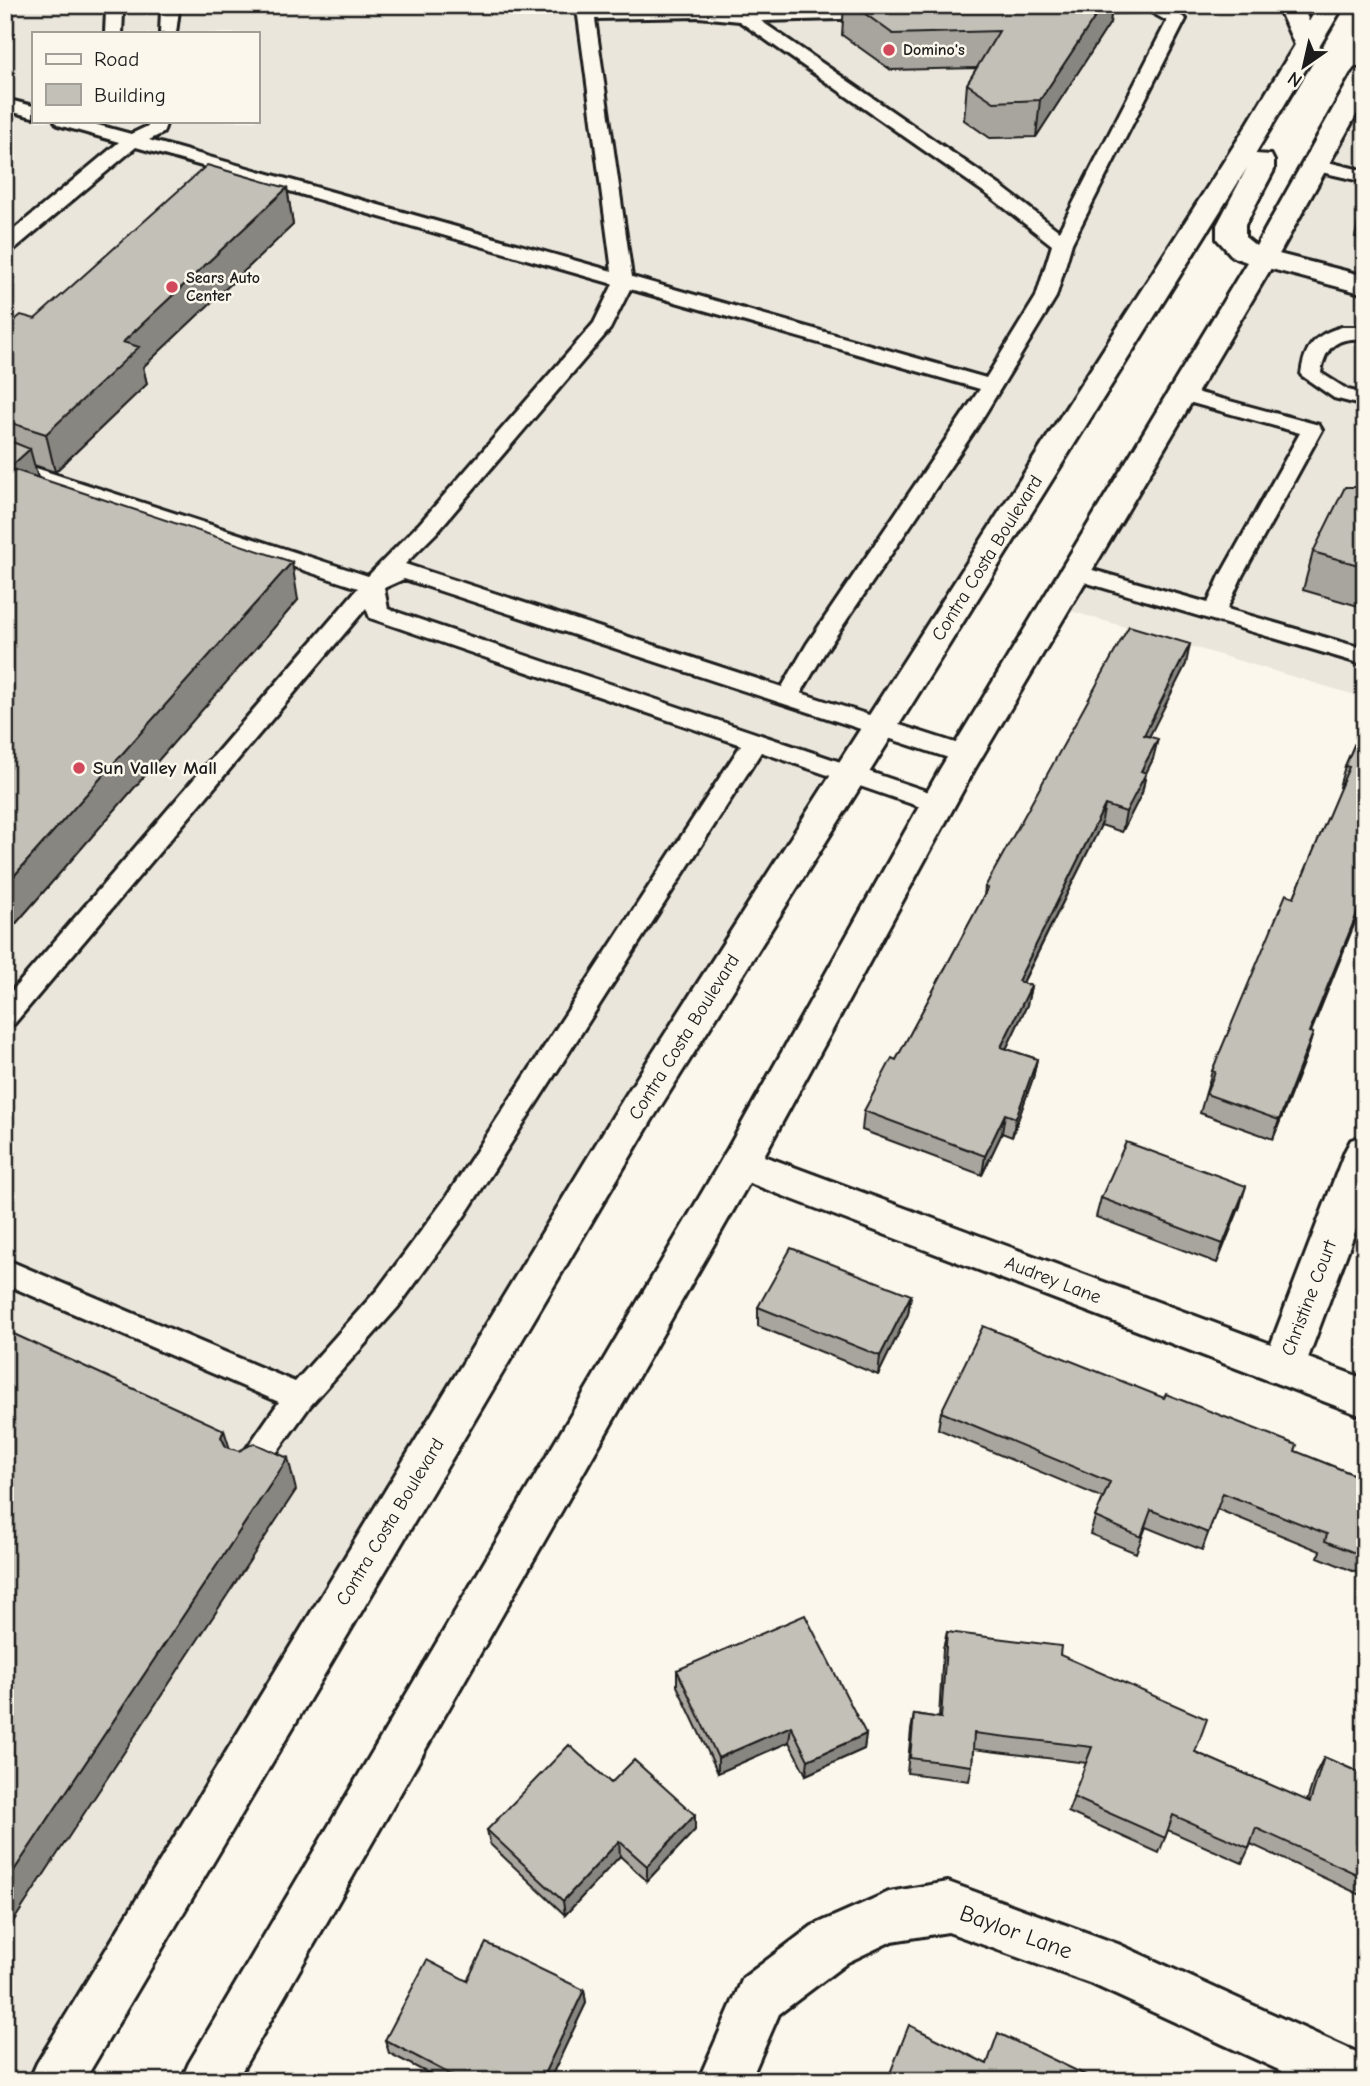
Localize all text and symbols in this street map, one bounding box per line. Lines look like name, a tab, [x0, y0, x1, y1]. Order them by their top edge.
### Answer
legend	[32, 32, 259, 122]
north arrow	[1268, 32, 1338, 102]
place label: Domino's	[903, 41, 965, 59]
marker: Domino's	[881, 42, 897, 58]
text: Road	[94, 47, 139, 71]
text: N	[1284, 67, 1306, 92]
text: Building	[94, 83, 166, 107]
place label: Sears Auto Center	[186, 269, 260, 305]
marker: Sears Auto Center	[164, 279, 180, 295]
street label: Contra Costa Boulevard	[927, 471, 1047, 645]
place label: Sun Valley Mall	[93, 757, 217, 779]
marker: Sun Valley Mall	[71, 760, 87, 776]
street label: Contra Costa Boulevard	[624, 950, 744, 1124]
street label: Christine Court	[1277, 1237, 1341, 1359]
street label: Audrey Lane	[1002, 1252, 1104, 1308]
street label: Contra Costa Boulevard	[331, 1434, 449, 1610]
street label: Baylor Lane	[956, 1899, 1076, 1965]

